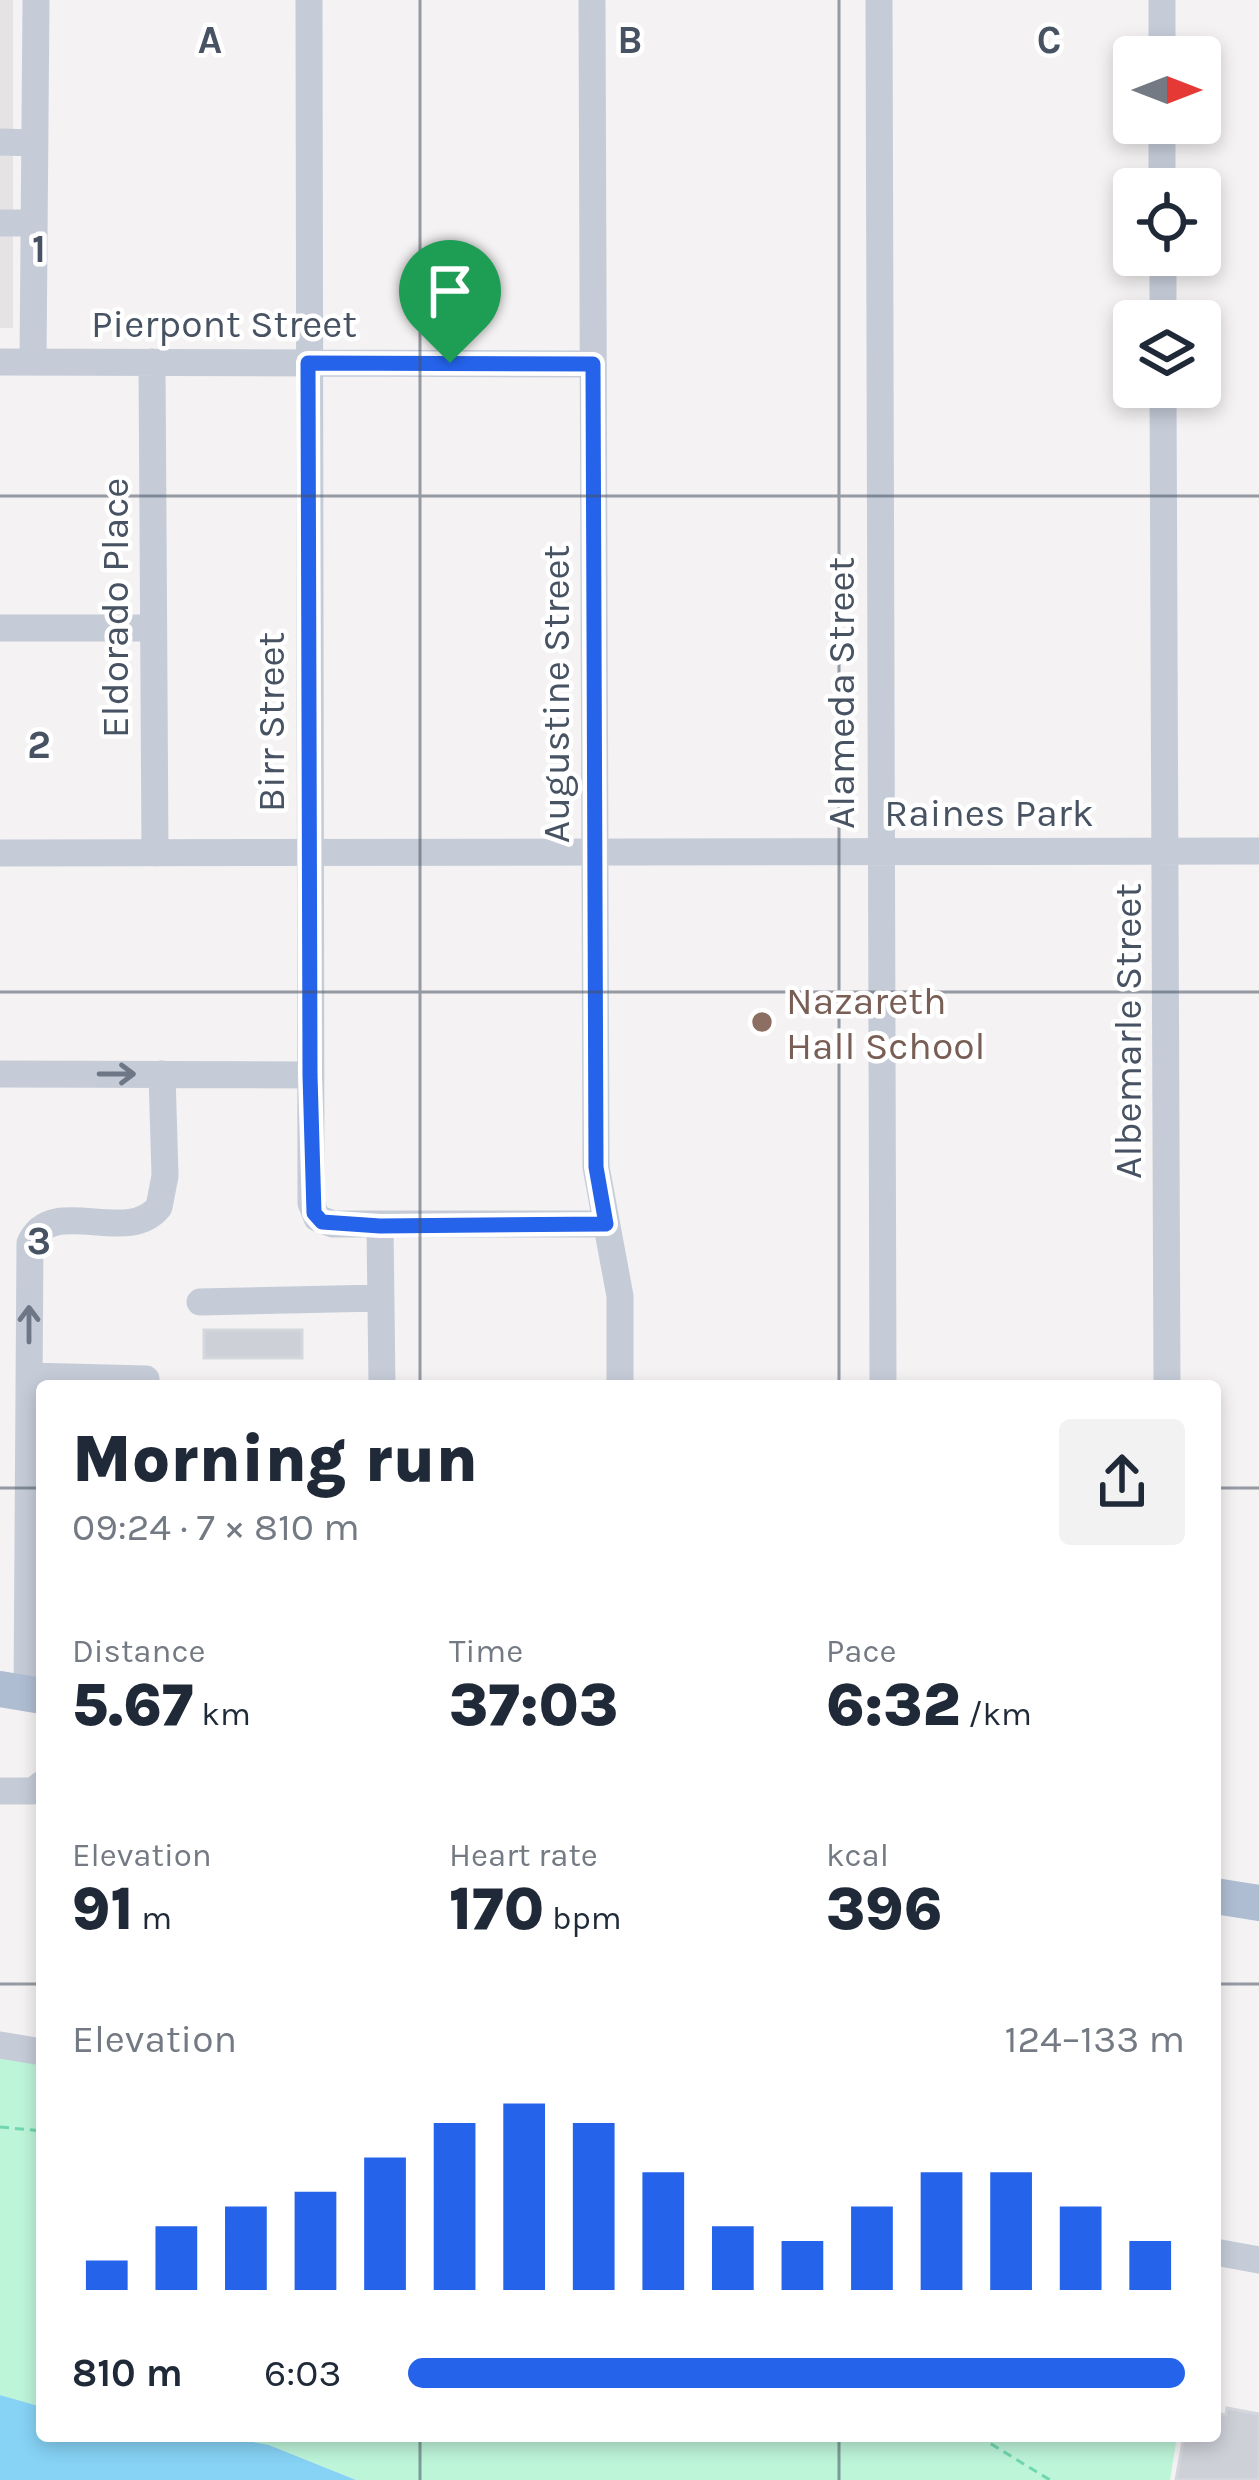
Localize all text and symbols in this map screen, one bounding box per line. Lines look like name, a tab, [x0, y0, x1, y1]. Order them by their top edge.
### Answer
text: A	[198, 17, 222, 63]
text: B	[617, 17, 643, 63]
text: C	[1037, 17, 1061, 63]
north arrow	[1113, 36, 1221, 144]
map controls	[1113, 36, 1221, 408]
button: locate	[1113, 168, 1221, 276]
text: 1	[32, 226, 46, 272]
pin	[399, 240, 501, 363]
icon: arrive	[417, 258, 483, 324]
button: layers	[1113, 300, 1221, 408]
street label: Pierpont Street	[91, 301, 357, 347]
street label: Eldorado Place	[92, 478, 138, 738]
street label: Augustine Street	[533, 545, 579, 843]
street label: Alameda Street	[818, 557, 864, 829]
street label: Birr Street	[248, 632, 294, 812]
text: 2	[27, 722, 51, 768]
street label: Raines Park	[884, 790, 1094, 836]
street label: Albemarle Street	[1105, 883, 1151, 1179]
place label: Nazareth Hall School	[786, 978, 985, 1069]
marker: Nazareth Hall School	[749, 1009, 775, 1035]
one-way arrow	[97, 1063, 136, 1085]
text: 3	[27, 1218, 51, 1264]
one-way arrow	[18, 1305, 40, 1344]
button: share	[1059, 1419, 1185, 1545]
text: Morning run	[72, 1420, 478, 1498]
text: 09:24 · 7 × 810 m	[72, 1504, 360, 1550]
text: Distance	[72, 1632, 205, 1670]
text: Time	[449, 1632, 523, 1670]
text: Pace	[826, 1632, 896, 1670]
text: 5.67	[72, 1670, 193, 1740]
text: 37:03	[449, 1670, 618, 1740]
text: 6:32	[826, 1670, 960, 1740]
text: km	[193, 1695, 251, 1733]
text: /km	[960, 1695, 1032, 1733]
text: Elevation	[72, 1836, 212, 1874]
text: Heart rate	[449, 1836, 598, 1874]
text: kcal	[826, 1836, 889, 1874]
text: 91	[72, 1874, 134, 1944]
text: 170	[449, 1874, 544, 1944]
text: 396	[826, 1874, 942, 1944]
text: m	[134, 1899, 172, 1937]
text: bpm	[544, 1899, 622, 1937]
text: Elevation	[72, 2016, 237, 2062]
text: 124–133 m	[1005, 2016, 1185, 2062]
text: 810 m	[72, 2350, 183, 2396]
text: 6:03	[264, 2350, 342, 2396]

